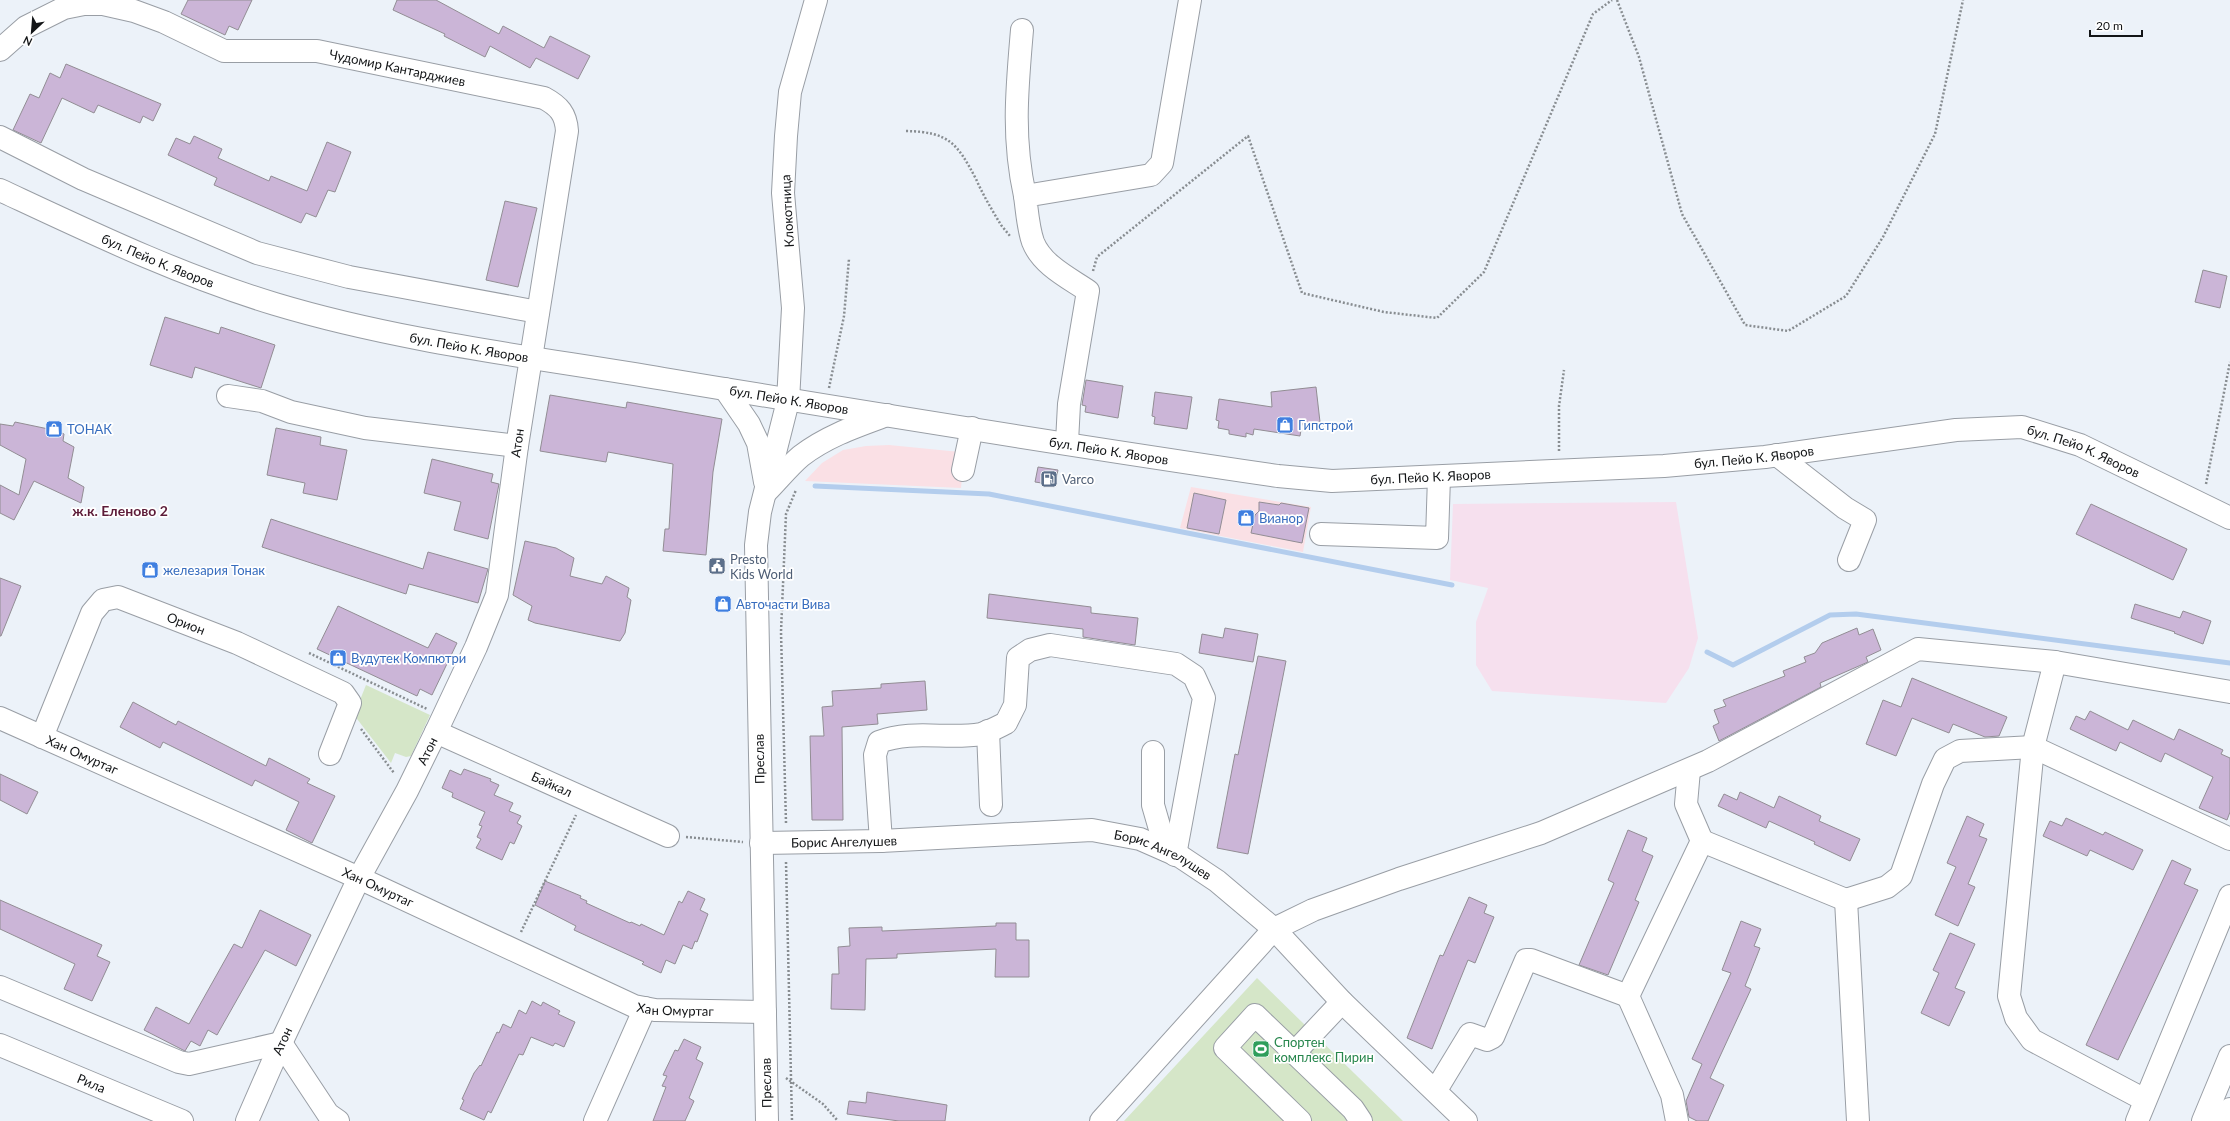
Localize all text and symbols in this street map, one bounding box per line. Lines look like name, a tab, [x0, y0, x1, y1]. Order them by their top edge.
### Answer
north arrow	[12, 12, 52, 52]
scale bar	[2090, 12, 2142, 38]
text: 20 m	[2096, 18, 2123, 33]
text: N	[21, 34, 34, 49]
street label: Чудомир Кантарджиев	[328, 46, 467, 90]
street label: Клокотница	[777, 174, 797, 248]
street label: бул. Пейо К. Яворов	[99, 230, 216, 291]
street label: бул. Пейо К. Яворов	[408, 329, 530, 365]
street label: бул. Пейо К. Яворов	[728, 382, 850, 417]
shop icon: Гипстрой	[1275, 415, 1295, 435]
place label: Гипстрой	[1298, 417, 1353, 433]
shop icon: ТОНАК	[44, 419, 64, 439]
place label: ТОНАК	[67, 421, 112, 437]
street label: бул. Пейо К. Яворов	[2025, 421, 2142, 481]
street label: Атон	[507, 428, 527, 458]
street label: бул. Пейо К. Яворов	[1048, 433, 1170, 468]
street label: бул. Пейо К. Яворов	[1693, 442, 1815, 471]
street label: бул. Пейо К. Яворов	[1370, 466, 1491, 487]
fuel station icon: Varco	[1039, 469, 1059, 489]
place label: Varco	[1062, 471, 1094, 487]
district label: ж.к. Еленово 2	[72, 502, 168, 519]
shop icon: Вианор	[1236, 508, 1256, 528]
place label: Вианор	[1259, 510, 1303, 526]
place label: Presto Kids World	[730, 551, 793, 582]
public building icon: Presto Kids World	[707, 556, 727, 576]
shop icon: железария Тонак	[140, 560, 160, 580]
place label: железария Тонак	[163, 562, 265, 578]
shop icon: Авточасти Вива	[713, 594, 733, 614]
place label: Авточасти Вива	[736, 596, 830, 612]
street label: Орион	[165, 609, 207, 638]
shop icon: Вудутек Компютри	[328, 648, 348, 668]
place label: Вудутек Компютри	[351, 650, 466, 666]
street label: Хан Омуртаг	[44, 732, 121, 778]
street label: Атон	[413, 734, 441, 768]
street label: Преслав	[751, 734, 767, 784]
street label: Байкал	[529, 768, 575, 800]
street label: Борис Ангелушев	[1113, 826, 1215, 883]
street label: Борис Ангелушев	[791, 832, 897, 850]
street label: Хан Омуртаг	[340, 864, 417, 911]
street label: Хан Омуртаг	[636, 999, 715, 1019]
street label: Атон	[269, 1024, 295, 1058]
place label: Спортен комплекс Пирин	[1274, 1034, 1374, 1065]
sports icon: Спортен комплекс Пирин	[1251, 1039, 1271, 1059]
street label: Преслав	[758, 1058, 774, 1108]
street label: Рила	[75, 1070, 108, 1096]

